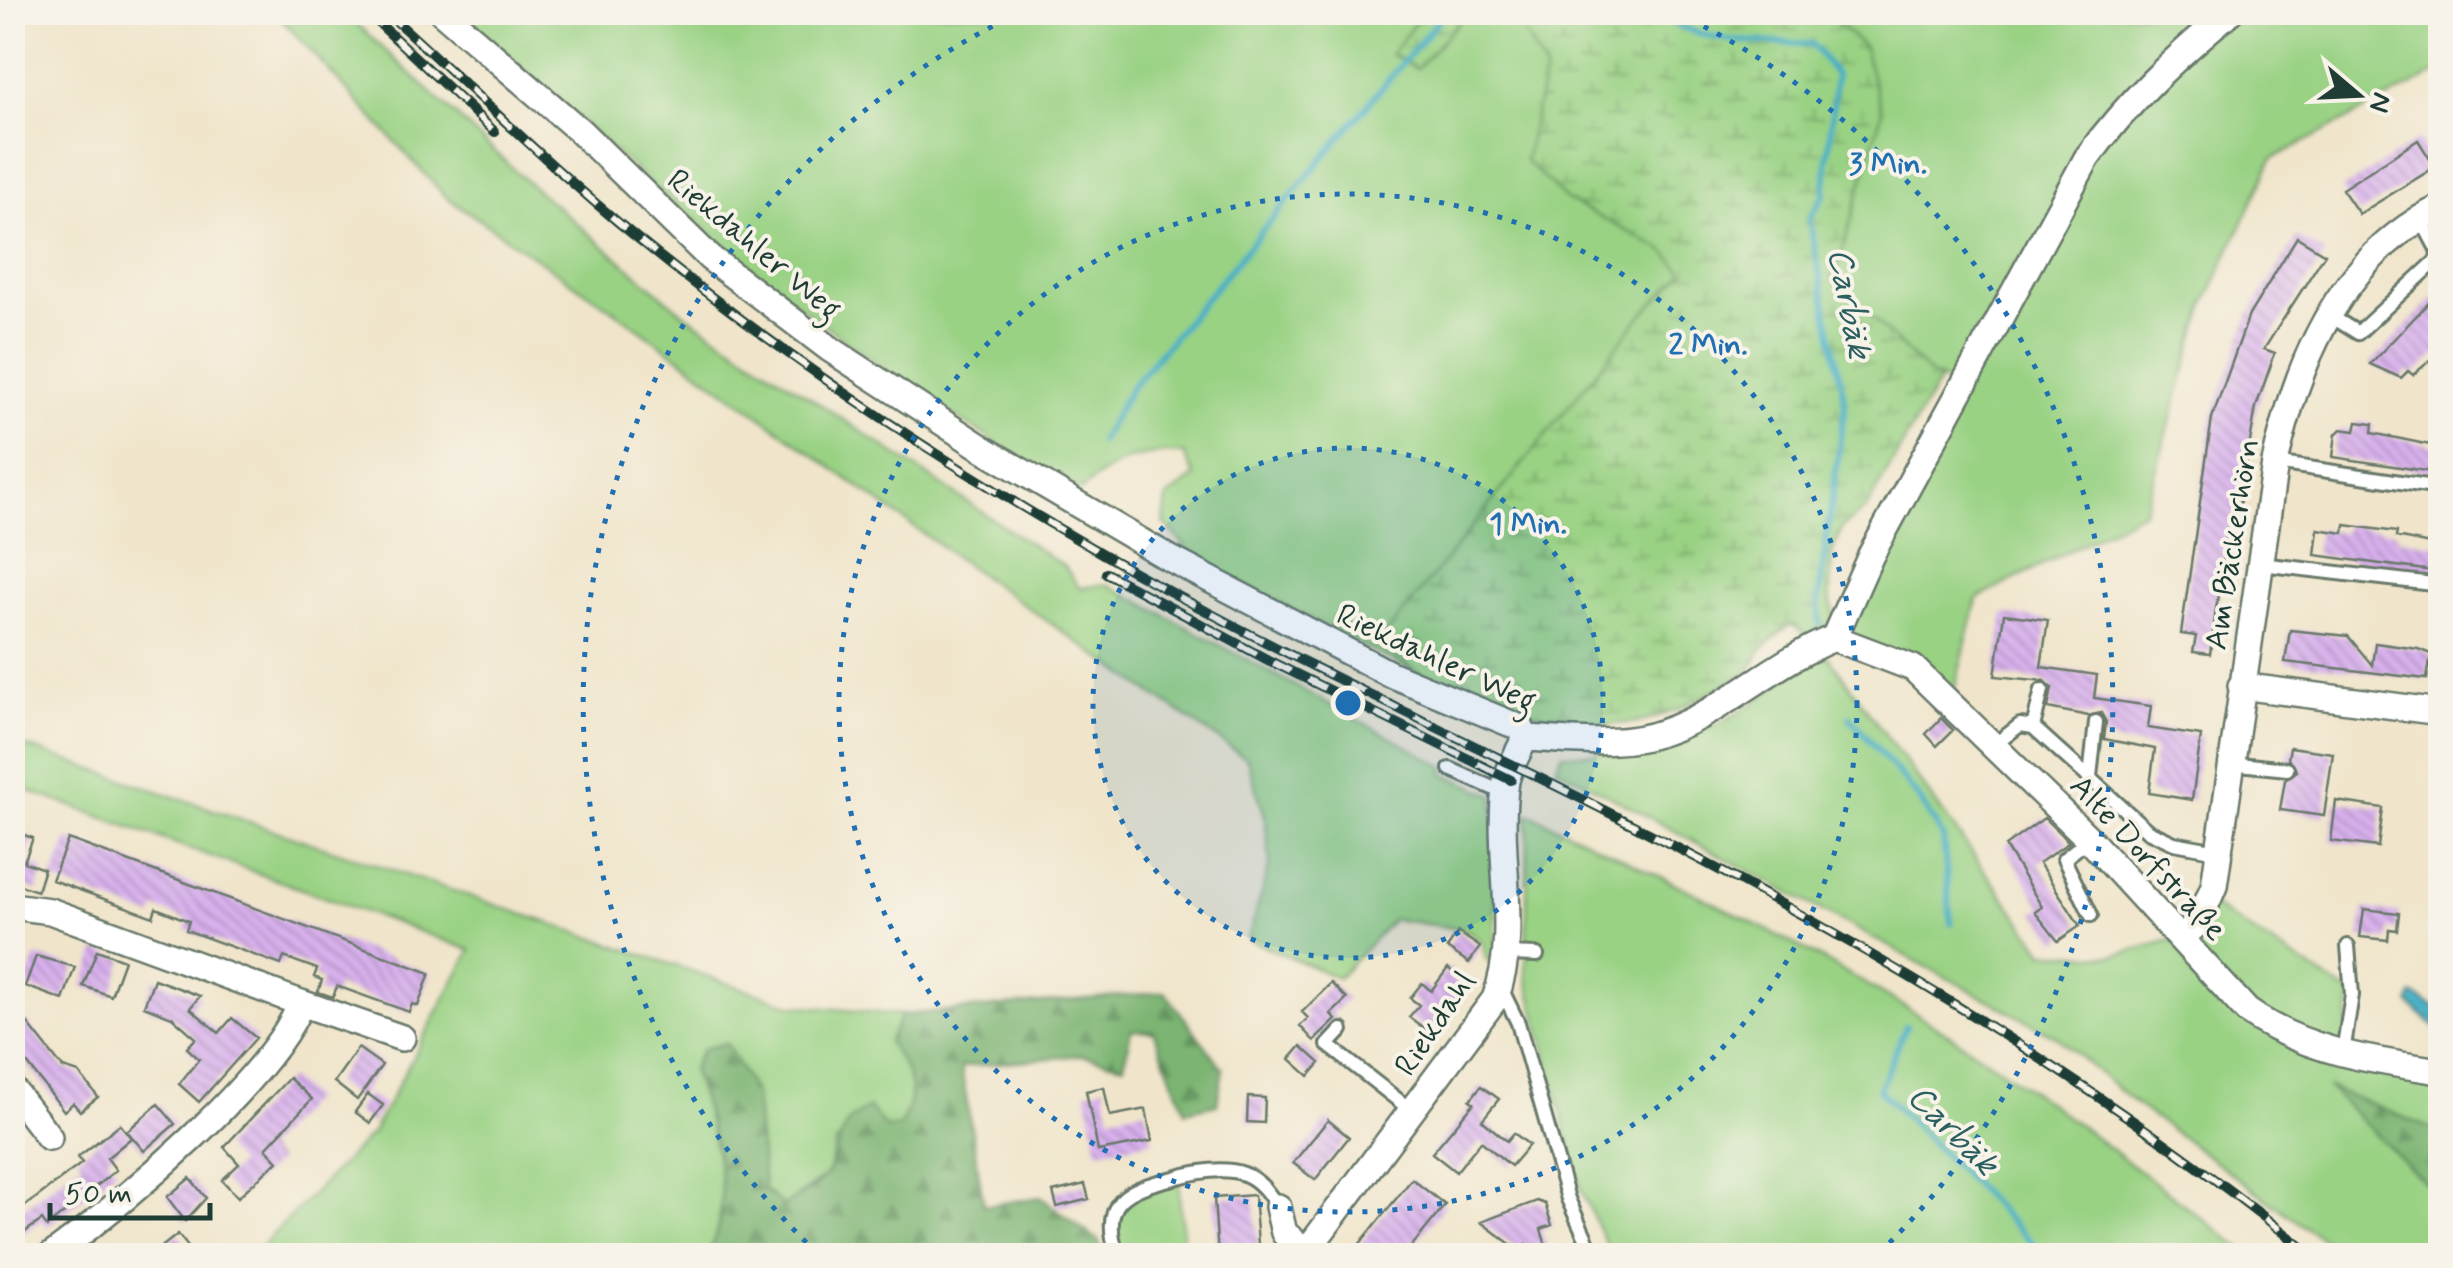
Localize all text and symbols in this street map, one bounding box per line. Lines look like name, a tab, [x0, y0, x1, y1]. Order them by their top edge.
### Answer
north arrow	[2308, 45, 2408, 145]
text: N	[2359, 87, 2400, 117]
text: 3 Min.	[1849, 145, 1927, 184]
street label: Riekdahler Weg	[656, 160, 850, 333]
water label: Carbäk	[1816, 244, 1883, 365]
text: 2 Min.	[1668, 326, 1748, 365]
street label: Am Bäckerhörn	[2196, 436, 2270, 653]
text: 1 Min.	[1489, 505, 1567, 544]
street label: Riekdahler Weg	[1328, 594, 1543, 726]
centre of rings	[1330, 685, 1366, 721]
street label: Alte Dorfstraße	[2060, 766, 2235, 950]
street label: Riekdahl	[1385, 963, 1486, 1085]
water label: Carbäk	[1897, 1075, 2010, 1188]
scale bar	[50, 1158, 210, 1220]
text: 50 m	[65, 1175, 132, 1214]

